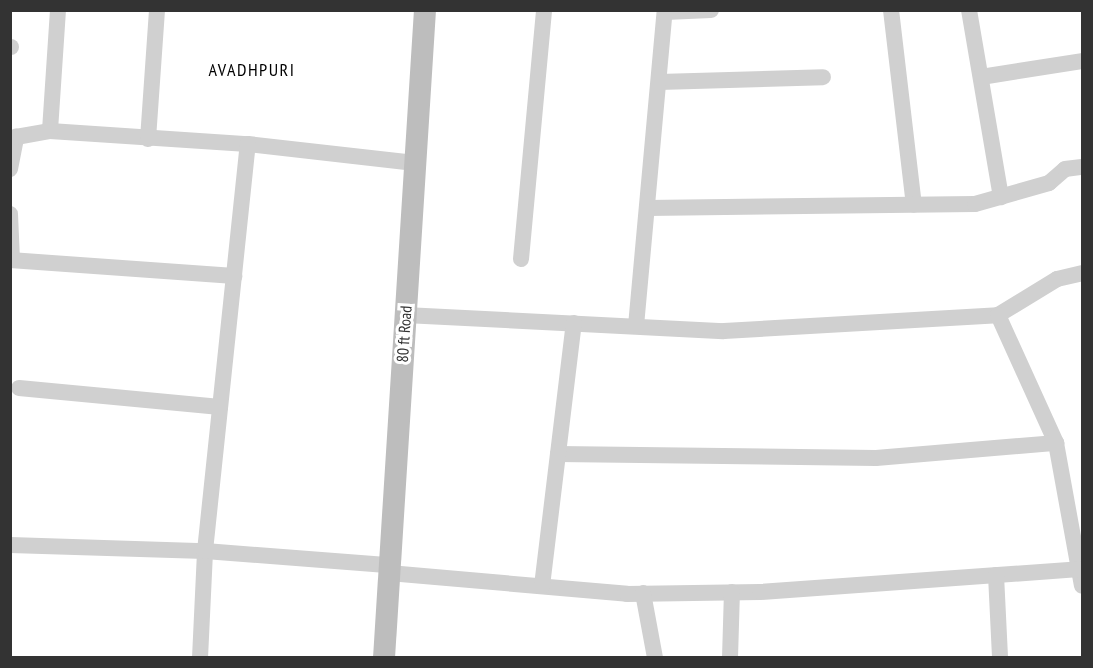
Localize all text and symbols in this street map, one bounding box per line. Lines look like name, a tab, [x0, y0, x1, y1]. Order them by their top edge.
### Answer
district label: AVADHPURI	[209, 59, 295, 81]
street label: 80 ft Road	[392, 305, 416, 363]

